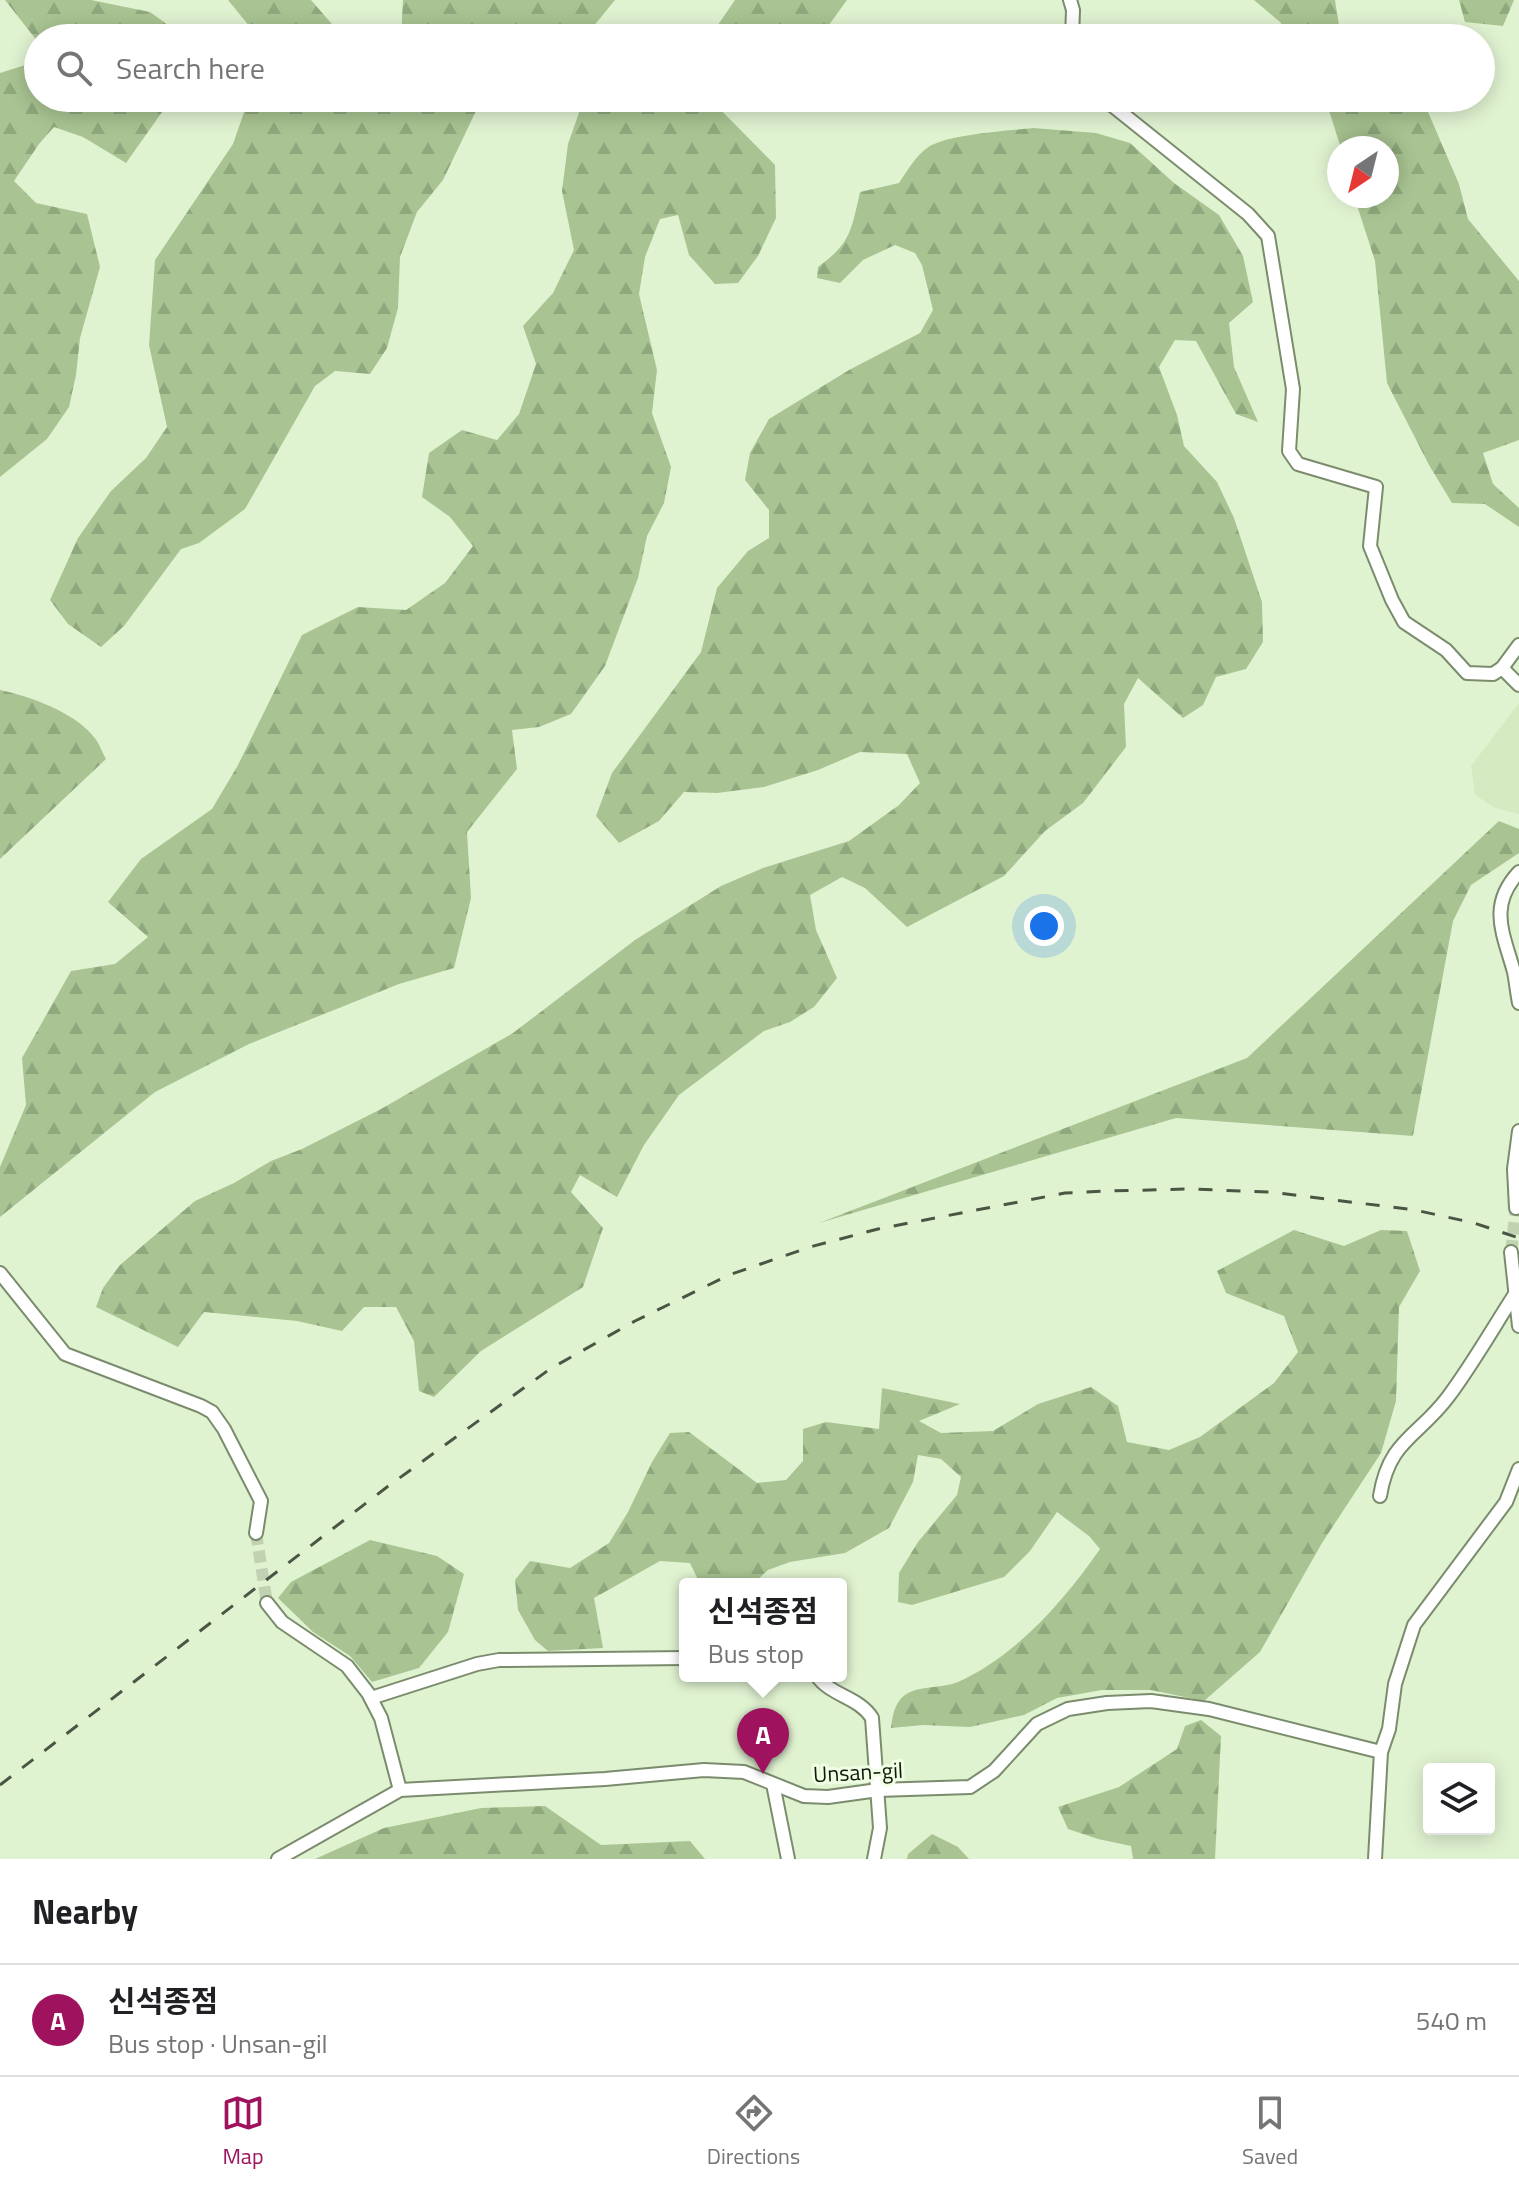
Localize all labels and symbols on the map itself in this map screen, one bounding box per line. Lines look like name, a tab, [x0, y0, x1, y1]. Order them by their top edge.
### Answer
north arrow	[1327, 136, 1399, 208]
your location	[1024, 906, 1064, 946]
pin: A	[737, 1708, 789, 1774]
street label: Unsan-gil	[812, 1753, 904, 1791]

